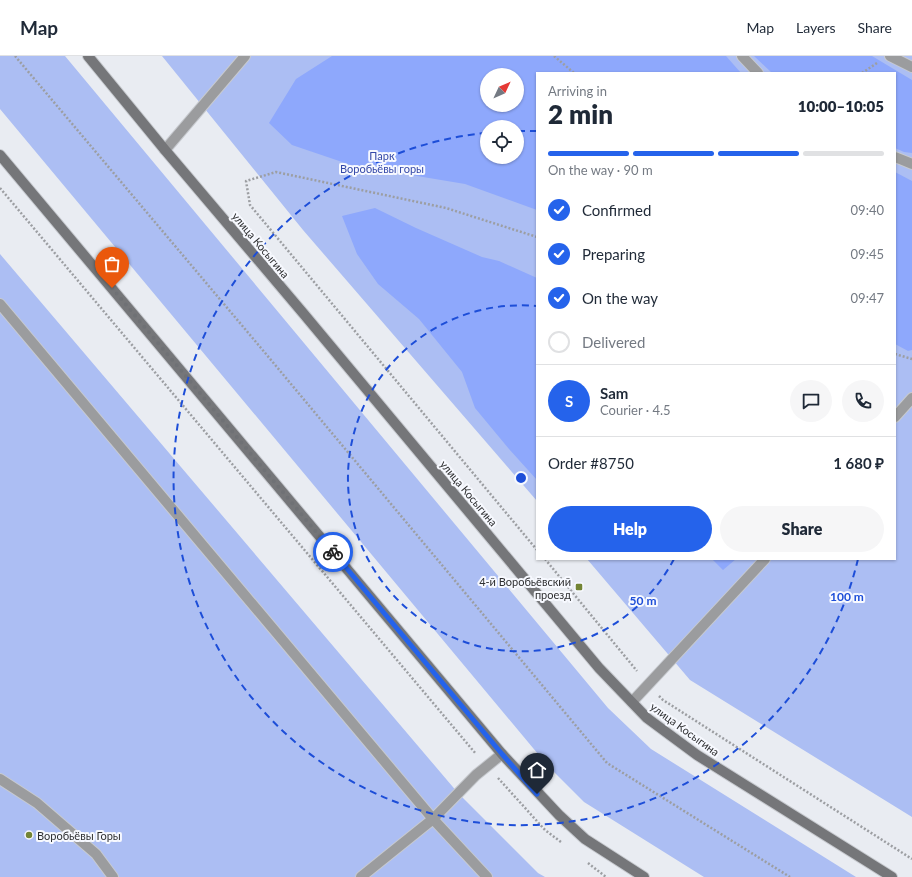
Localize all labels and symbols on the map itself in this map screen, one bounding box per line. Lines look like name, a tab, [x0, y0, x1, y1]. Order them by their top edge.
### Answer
north arrow	[480, 68, 524, 112]
park label: Парк Воробьёвы горы	[340, 149, 424, 175]
street label: улица Косыгина	[230, 209, 292, 281]
pin	[95, 247, 129, 288]
street label: улица Косыгина	[438, 457, 500, 529]
centre of rings	[514, 471, 528, 485]
courier	[313, 532, 353, 572]
place label: 4-й Воробьёвский проезд	[479, 575, 571, 601]
marker: 4-й Воробьёвский проезд	[574, 582, 584, 592]
text: 100 m	[830, 589, 864, 604]
text: 50 m	[630, 593, 656, 608]
street label: улица Косыгина	[648, 700, 722, 758]
pin	[520, 753, 554, 794]
place label: Воробьёвы Горы	[37, 829, 121, 842]
marker: Воробьёвы Горы	[24, 830, 34, 840]

